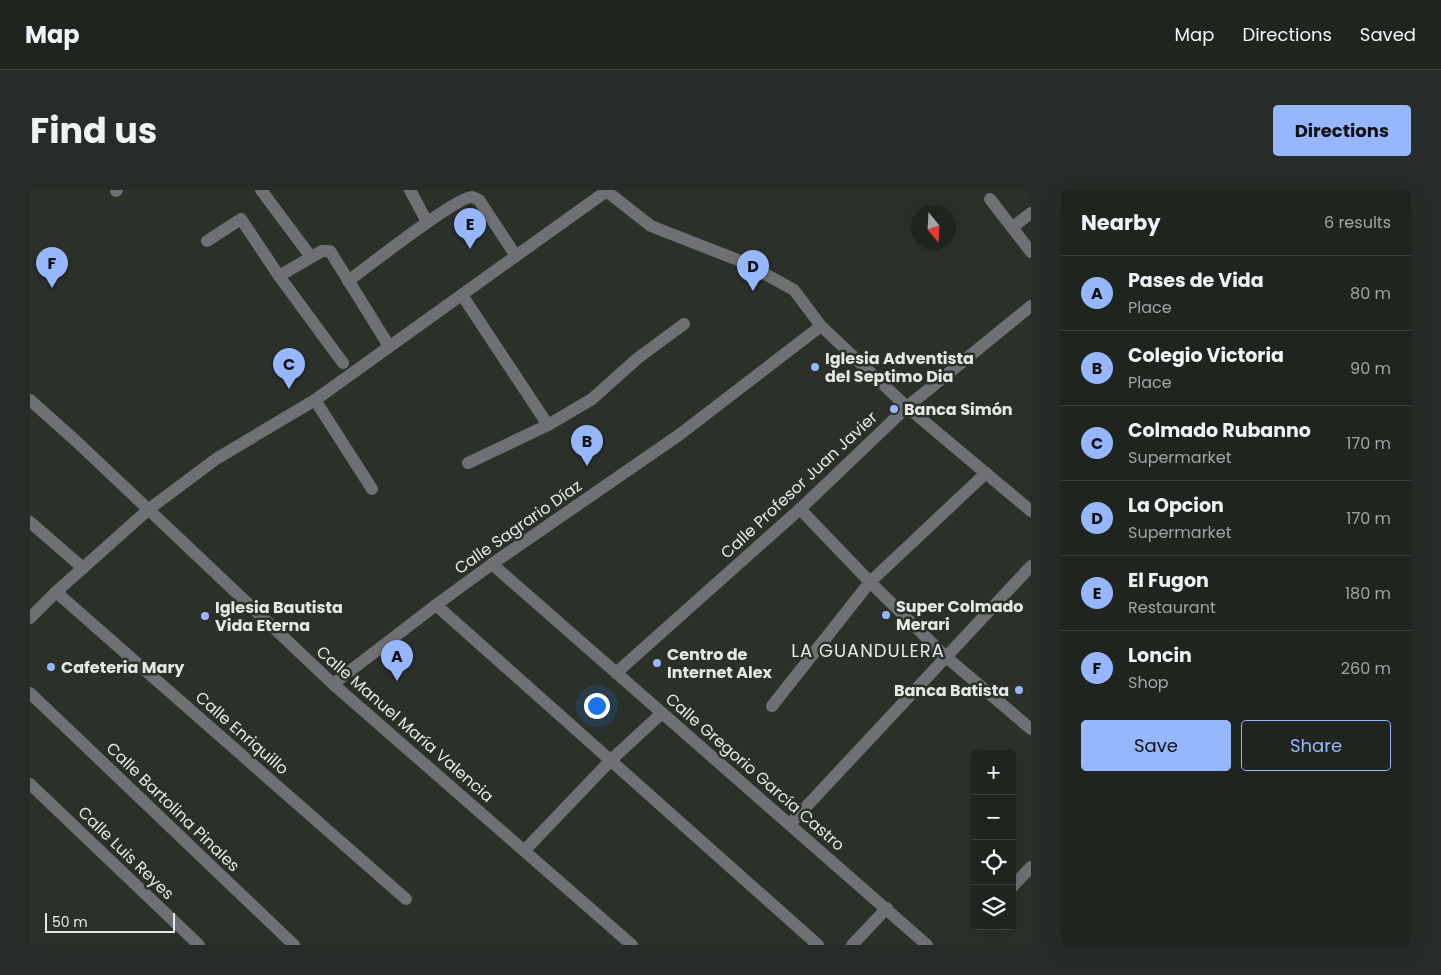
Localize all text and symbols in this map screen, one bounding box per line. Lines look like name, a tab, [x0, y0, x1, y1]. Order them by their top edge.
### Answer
text: Map	[25, 18, 80, 51]
text: Map	[1175, 22, 1214, 47]
text: Directions	[1242, 22, 1332, 47]
text: Saved	[1360, 22, 1416, 47]
button: Directions	[1273, 105, 1411, 156]
text: Find us	[30, 106, 157, 155]
north arrow	[911, 205, 956, 250]
pin: E	[454, 208, 486, 249]
text: Nearby	[1081, 208, 1161, 237]
text: 6 results	[1324, 211, 1391, 234]
pin: F	[36, 247, 68, 288]
pin: D	[737, 250, 769, 291]
text: Pases de Vida	[1128, 267, 1264, 294]
text: A	[1091, 282, 1103, 305]
text: 80 m	[1350, 282, 1391, 305]
text: Place	[1128, 296, 1172, 319]
text: Colegio Victoria	[1128, 342, 1284, 369]
place label: Iglesia Adventista del Septimo Dia	[825, 347, 974, 388]
pin: C	[273, 348, 305, 389]
text: B	[1092, 357, 1102, 380]
text: 90 m	[1350, 357, 1391, 380]
marker: Iglesia Adventista del Septimo Dia	[809, 361, 821, 373]
text: Place	[1128, 371, 1172, 394]
place label: Banca Simón	[904, 398, 1013, 421]
marker: Banca Simón	[888, 403, 900, 415]
street label: Calle Profesor Juan Javier	[716, 406, 883, 564]
text: Colmado Rubanno	[1128, 417, 1311, 444]
pin: B	[571, 425, 603, 466]
text: C	[1091, 432, 1103, 455]
text: 170 m	[1346, 432, 1391, 455]
text: Supermarket	[1128, 446, 1232, 469]
street label: Calle Sagrario Díaz	[450, 474, 586, 580]
text: La Opcion	[1128, 492, 1224, 519]
text: D	[1091, 507, 1103, 530]
text: 170 m	[1346, 507, 1391, 530]
text: Supermarket	[1128, 521, 1232, 544]
text: El Fugon	[1128, 567, 1209, 594]
text: E	[1093, 582, 1101, 605]
text: 180 m	[1345, 582, 1391, 605]
place label: Super Colmado Merari	[896, 595, 1024, 636]
place label: Iglesia Bautista Vida Eterna	[215, 596, 343, 637]
text: Restaurant	[1128, 596, 1216, 619]
marker: Super Colmado Merari	[880, 609, 892, 621]
marker: Iglesia Bautista Vida Eterna	[199, 610, 211, 622]
district label: LA GUANDULERA	[791, 638, 945, 663]
street label: Calle Manuel María Valencia	[311, 640, 499, 808]
pin: A	[381, 640, 413, 681]
text: Loncin	[1128, 642, 1192, 669]
place label: Centro de Internet Alex	[667, 643, 773, 684]
place label: Cafeteria Mary	[61, 656, 185, 679]
marker: Centro de Internet Alex	[651, 657, 663, 669]
text: F	[1093, 657, 1101, 680]
text: 260 m	[1341, 657, 1391, 680]
marker: Cafeteria Mary	[45, 661, 57, 673]
text: Shop	[1128, 671, 1169, 694]
place label: Banca Batista	[894, 679, 1009, 702]
marker: Banca Batista	[1013, 684, 1025, 696]
street label: Calle Enriquillo	[190, 686, 294, 780]
street label: Calle Gregorio García Castro	[660, 688, 850, 856]
your location	[584, 693, 610, 719]
button: Save	[1081, 720, 1231, 771]
button: Share	[1241, 720, 1391, 771]
street label: Calle Bartolina Pinales	[101, 737, 245, 877]
map controls	[971, 750, 1016, 930]
button: +	[971, 750, 1016, 795]
button: −	[971, 795, 1016, 840]
street label: Calle Luis Reyes	[73, 801, 179, 905]
button: locate	[971, 840, 1016, 885]
button: layers	[971, 885, 1016, 930]
scale bar	[45, 910, 175, 933]
text: 50 m	[52, 912, 88, 932]

